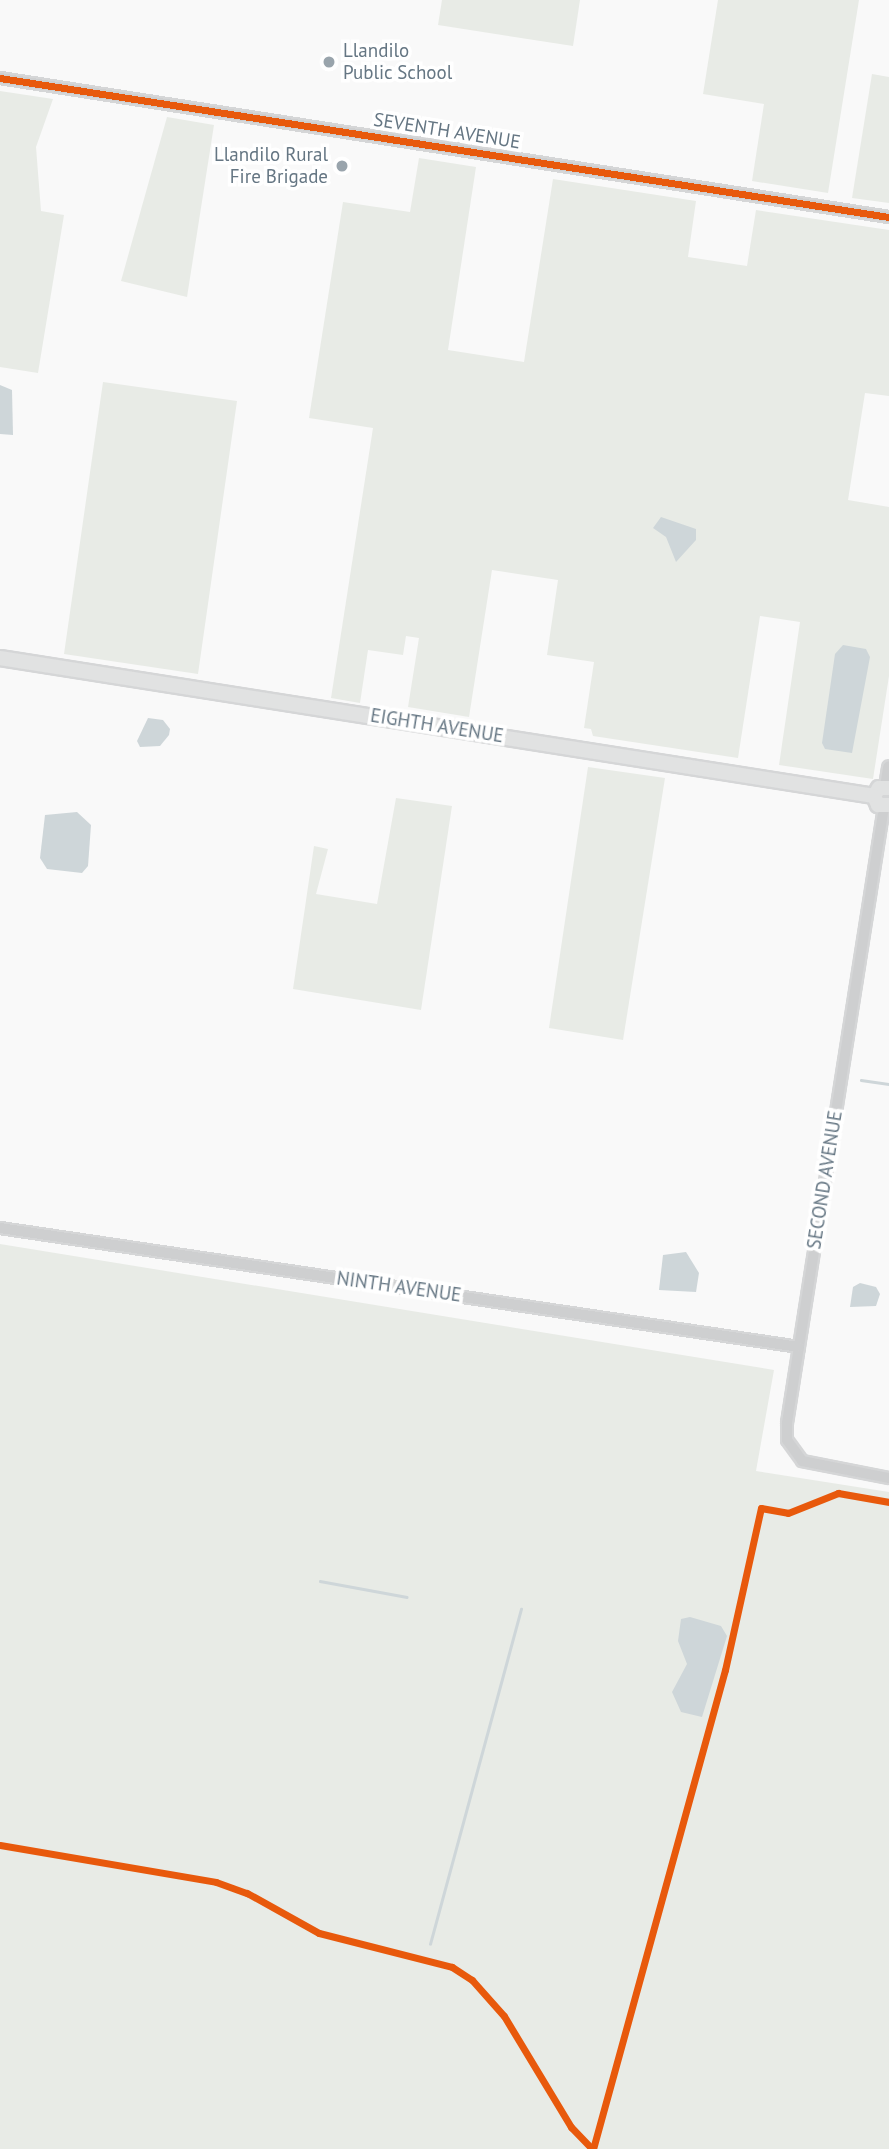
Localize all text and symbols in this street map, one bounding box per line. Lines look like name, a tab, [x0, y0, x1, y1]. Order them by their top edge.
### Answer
place label: Llandilo Public School	[343, 40, 453, 84]
marker: Llandilo Public School	[321, 54, 337, 70]
street label: SEVENTH AVENUE	[372, 108, 522, 154]
place label: Llandilo Rural Fire Brigade	[214, 144, 328, 188]
marker: Llandilo Rural Fire Brigade	[334, 158, 350, 174]
street label: EIGHTH AVENUE	[369, 704, 505, 748]
street label: SECOND AVENUE	[803, 1109, 847, 1251]
street label: NINTH AVENUE	[335, 1267, 463, 1307]

